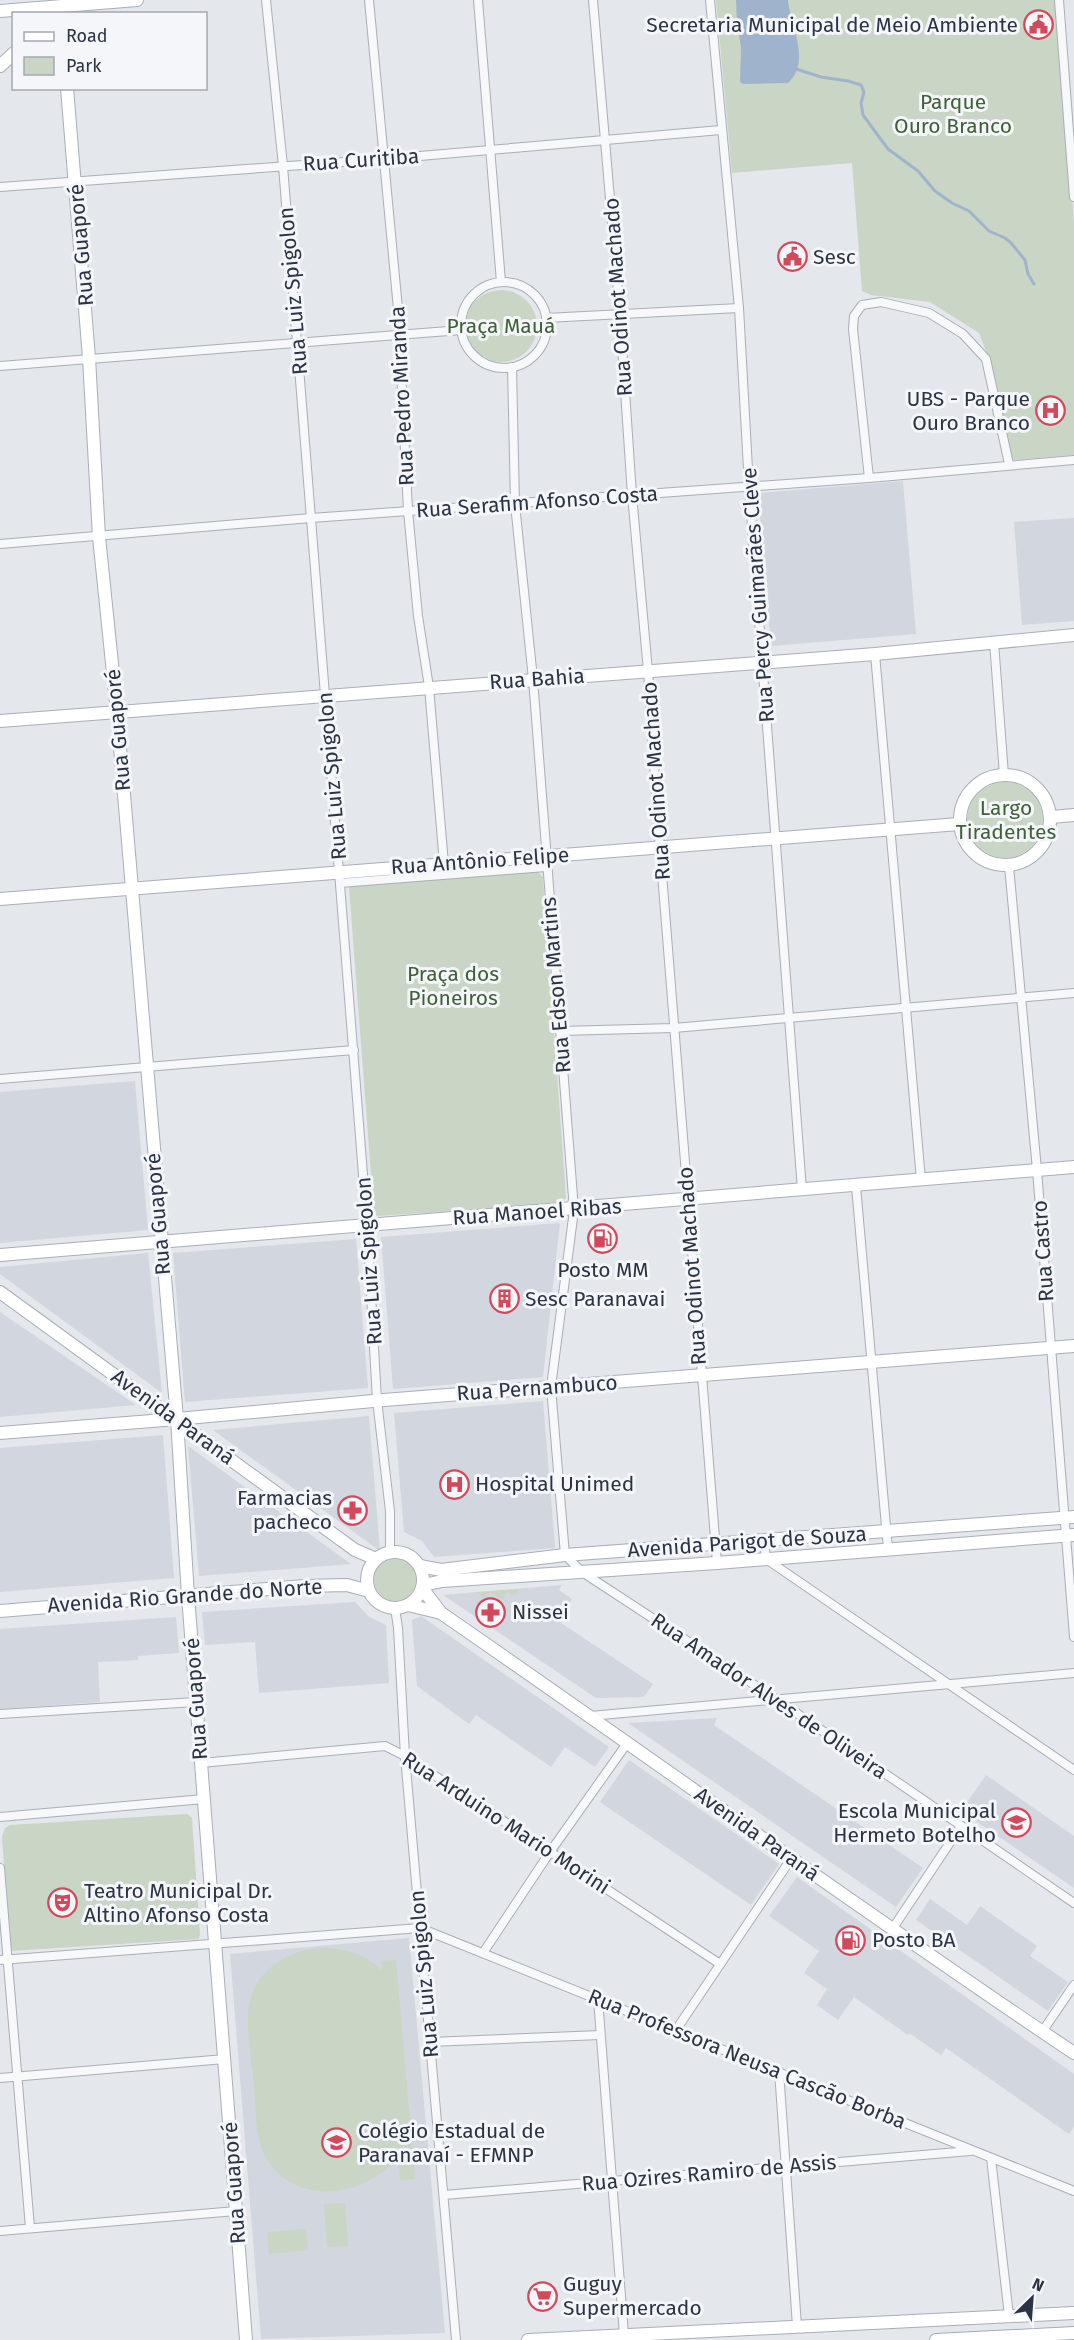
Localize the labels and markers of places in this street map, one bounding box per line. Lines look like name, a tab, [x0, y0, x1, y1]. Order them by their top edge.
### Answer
public building icon: Secretaria Municipal de Meio Ambiente	[1023, 9, 1055, 41]
place label: Secretaria Municipal de Meio Ambiente	[646, 12, 1018, 38]
public building icon: Sesc	[776, 241, 808, 273]
place label: Sesc	[813, 244, 856, 270]
place label: UBS - Parque Ouro Branco	[907, 386, 1030, 436]
hospital icon: UBS - Parque Ouro Branco	[1035, 395, 1067, 427]
fuel station icon: Posto MM	[587, 1223, 619, 1255]
place label: Posto MM	[557, 1257, 649, 1283]
building icon: Sesc Paranavai	[488, 1283, 520, 1315]
place label: Sesc Paranavai	[525, 1286, 665, 1312]
hospital icon: Hospital Unimed	[438, 1468, 470, 1500]
place label: Hospital Unimed	[475, 1471, 634, 1497]
place label: Farmacias pacheco	[237, 1485, 332, 1535]
pharmacy icon: Farmacias pacheco	[337, 1494, 369, 1526]
pharmacy icon: Nissei	[475, 1596, 507, 1628]
place label: Nissei	[512, 1599, 569, 1625]
place label: Escola Municipal Hermeto Botelho	[833, 1798, 996, 1848]
school or university icon: Escola Municipal Hermeto Botelho	[1001, 1807, 1033, 1839]
place label: Teatro Municipal Dr. Altino Afonso Costa	[84, 1878, 272, 1928]
theatre icon: Teatro Municipal Dr. Altino Afonso Costa	[47, 1887, 79, 1919]
fuel station icon: Posto BA	[835, 1924, 867, 1956]
place label: Posto BA	[872, 1927, 955, 1953]
place label: Colégio Estadual de Paranavaí - EFMNP	[358, 2118, 545, 2168]
school or university icon: Colégio Estadual de Paranavaí - EFMNP	[321, 2127, 353, 2159]
place label: Guguy Supermercado	[563, 2271, 702, 2321]
supermarket icon: Guguy Supermercado	[526, 2280, 558, 2312]

